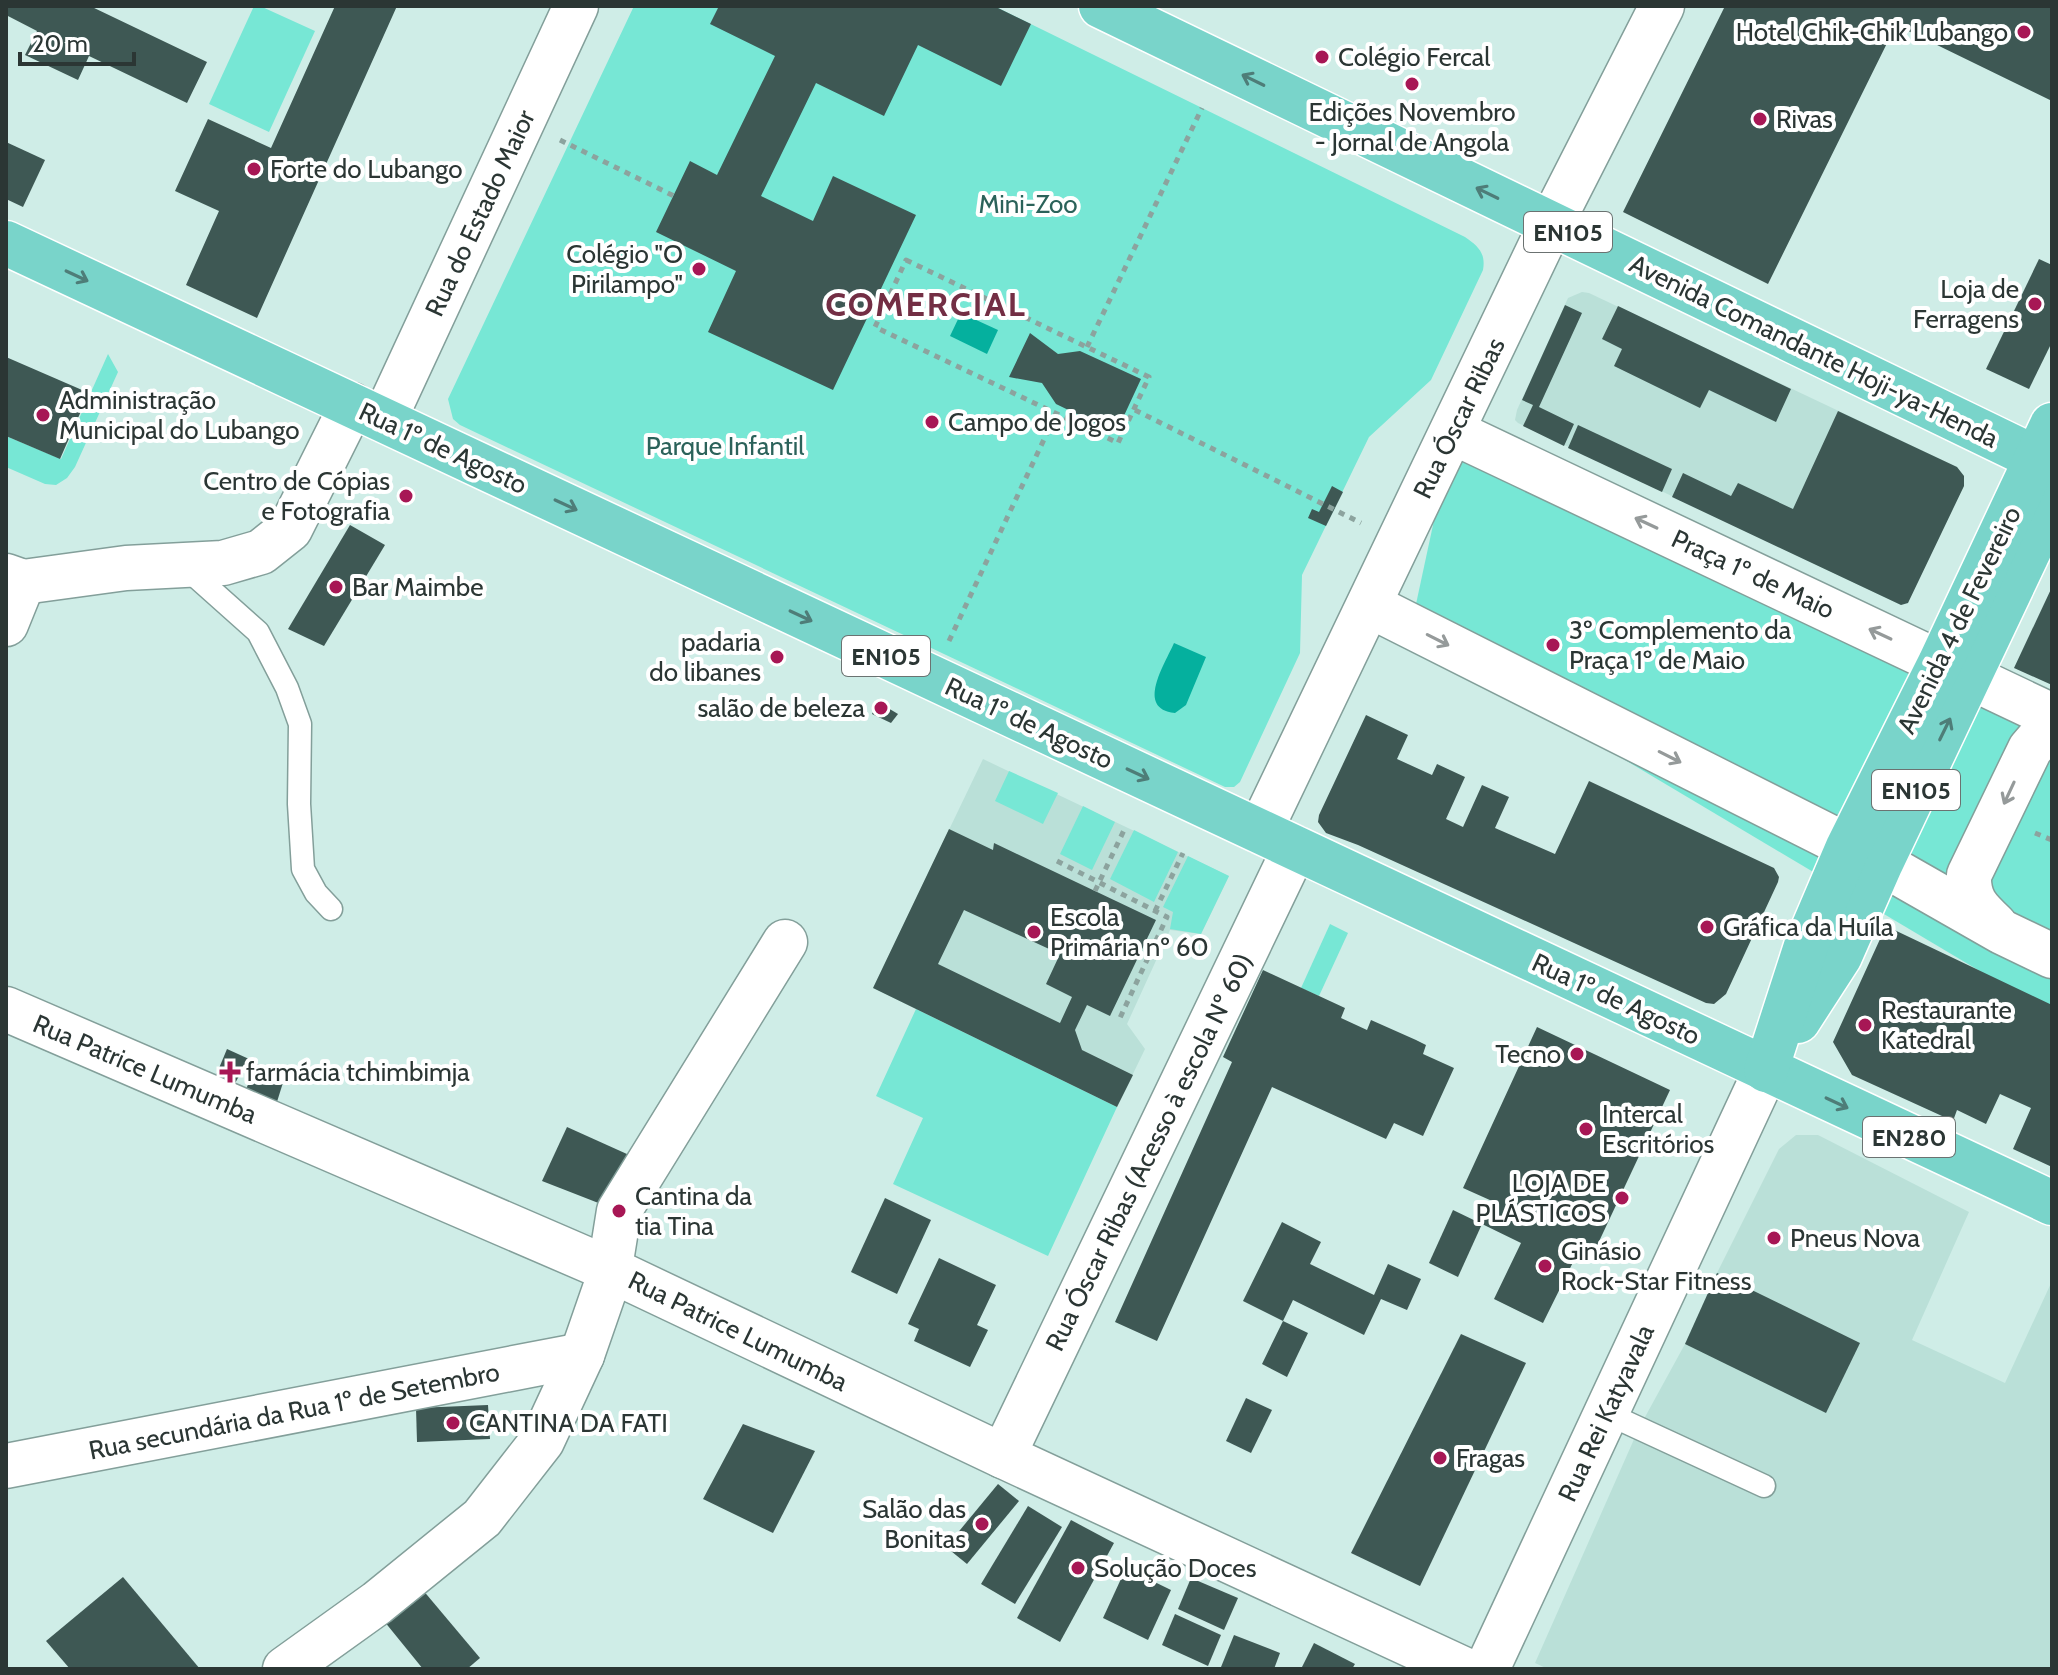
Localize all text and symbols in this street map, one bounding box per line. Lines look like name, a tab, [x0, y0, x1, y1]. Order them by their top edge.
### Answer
scale bar	[20, 16, 134, 66]
place label: Hotel Chik-Chik Lubango	[1736, 16, 2008, 48]
marker: Hotel Chik-Chik Lubango	[2015, 23, 2033, 41]
text: 20 m	[32, 29, 88, 58]
place label: Colégio Fercal	[1338, 41, 1490, 73]
marker: Colégio Fercal	[1313, 48, 1331, 66]
one-way arrow	[1241, 71, 1265, 87]
marker: Edições Novembro - Jornal de Angola	[1403, 75, 1421, 93]
place label: Edições Novembro - Jornal de Angola	[1308, 96, 1516, 158]
place label: Rivas	[1776, 103, 1833, 135]
street label: Rua do Estado Maior	[418, 104, 542, 321]
marker: Rivas	[1751, 110, 1769, 128]
place label: Forte do Lubango	[270, 153, 463, 185]
marker: Forte do Lubango	[245, 160, 263, 178]
one-way arrow	[1475, 185, 1499, 200]
park label: Mini-Zoo	[978, 188, 1078, 220]
road number: EN105	[1524, 212, 1612, 252]
place label: Colégio "O Pirilampo"	[566, 238, 683, 300]
street label: Avenida Comandante Hoji-ya-Henda	[1624, 248, 2004, 455]
marker: Colégio "O Pirilampo"	[690, 260, 708, 278]
one-way arrow	[64, 269, 88, 284]
place label: Loja de Ferragens	[1913, 273, 2019, 335]
district label: COMERCIAL	[825, 283, 1027, 325]
marker: Loja de Ferragens	[2026, 295, 2044, 313]
street label: Rua Óscar Ribas	[1406, 332, 1512, 504]
place label: Administração Municipal do Lubango	[59, 384, 299, 446]
street label: Rua 1º de Agosto	[354, 395, 532, 501]
marker: Administração Municipal do Lubango	[34, 406, 52, 424]
place label: Campo de Jogos	[948, 406, 1126, 438]
marker: Campo de Jogos	[923, 413, 941, 431]
park label: Parque Infantil	[646, 430, 804, 462]
place label: Centro de Cópias e Fotografia	[203, 465, 391, 527]
marker: Centro de Cópias e Fotografia	[397, 487, 415, 505]
one-way arrow	[553, 498, 577, 513]
street label: Avenida 4 de Fevereiro	[1890, 501, 2028, 739]
one-way arrow	[1634, 515, 1658, 530]
street label: Praça 1º de Maio	[1666, 522, 1840, 626]
place label: Bar Maimbe	[352, 571, 484, 603]
marker: Bar Maimbe	[327, 578, 345, 596]
one-way arrow	[789, 609, 813, 624]
place label: 3º Complemento da Praça 1º de Maio	[1569, 614, 1792, 676]
place label: padaria do libanes	[649, 626, 762, 688]
one-way arrow	[1869, 626, 1893, 641]
one-way arrow	[1426, 633, 1450, 648]
road number: EN105	[842, 636, 930, 676]
marker: 3º Complemento da Praça 1º de Maio	[1544, 636, 1562, 654]
marker: padaria do libanes	[768, 648, 786, 666]
street label: Rua 1º de Agosto	[940, 670, 1118, 776]
place label: salão de beleza	[698, 692, 866, 724]
marker: salão de beleza	[872, 699, 890, 717]
one-way arrow	[1938, 718, 1953, 742]
one-way arrow	[1658, 750, 1682, 766]
one-way arrow	[1125, 767, 1149, 782]
road number: EN105	[1872, 770, 1960, 810]
one-way arrow	[2001, 781, 2016, 805]
place label: Escola Primária nº 60	[1050, 901, 1209, 963]
place label: Gráfica da Huíla	[1723, 911, 1894, 943]
marker: Gráfica da Huíla	[1698, 918, 1716, 936]
marker: Escola Primária nº 60	[1025, 923, 1043, 941]
street label: Rua 1º de Agosto	[1527, 946, 1705, 1052]
street label: Rua Óscar Ribas (Acesso à escola Nº 60)	[1039, 948, 1259, 1356]
place label: Restaurante Katedral	[1881, 994, 2012, 1056]
street label: Rua Patrice Lumumba	[28, 1007, 262, 1131]
marker: Restaurante Katedral	[1856, 1016, 1874, 1034]
place label: Tecno	[1495, 1038, 1561, 1070]
marker: Tecno	[1568, 1045, 1586, 1063]
place label: farmácia tchimbimja	[246, 1056, 470, 1088]
marker: farmácia tchimbimja	[221, 1063, 239, 1081]
one-way arrow	[1825, 1096, 1849, 1111]
place label: Intercal Escritórios	[1602, 1098, 1715, 1160]
road number: EN280	[1863, 1117, 1955, 1157]
marker: Intercal Escritórios	[1577, 1120, 1595, 1138]
place label: LOJA DE PLÁSTICOS	[1476, 1167, 1606, 1229]
place label: Cantina da tia Tina	[635, 1180, 752, 1242]
marker: LOJA DE PLÁSTICOS	[1613, 1189, 1631, 1207]
marker: Cantina da tia Tina	[610, 1202, 628, 1220]
place label: Pneus Nova	[1790, 1222, 1920, 1254]
marker: Pneus Nova	[1765, 1229, 1783, 1247]
place label: Ginásio Rock-Star Fitness	[1561, 1235, 1752, 1297]
marker: Ginásio Rock-Star Fitness	[1536, 1257, 1554, 1275]
street label: Rua Patrice Lumumba	[623, 1264, 853, 1398]
street label: Rua Rei Katyavala	[1551, 1319, 1661, 1507]
street label: Rua secundária da Rua 1º de Setembro	[86, 1355, 502, 1467]
place label: CANTINA DA FATI	[469, 1407, 668, 1439]
marker: CANTINA DA FATI	[444, 1414, 462, 1432]
place label: Fragas	[1456, 1442, 1525, 1474]
marker: Fragas	[1431, 1449, 1449, 1467]
place label: Salão das Bonitas	[862, 1493, 966, 1555]
marker: Salão das Bonitas	[973, 1515, 991, 1533]
place label: Solução Doces	[1094, 1552, 1257, 1584]
marker: Solução Doces	[1069, 1559, 1087, 1577]

